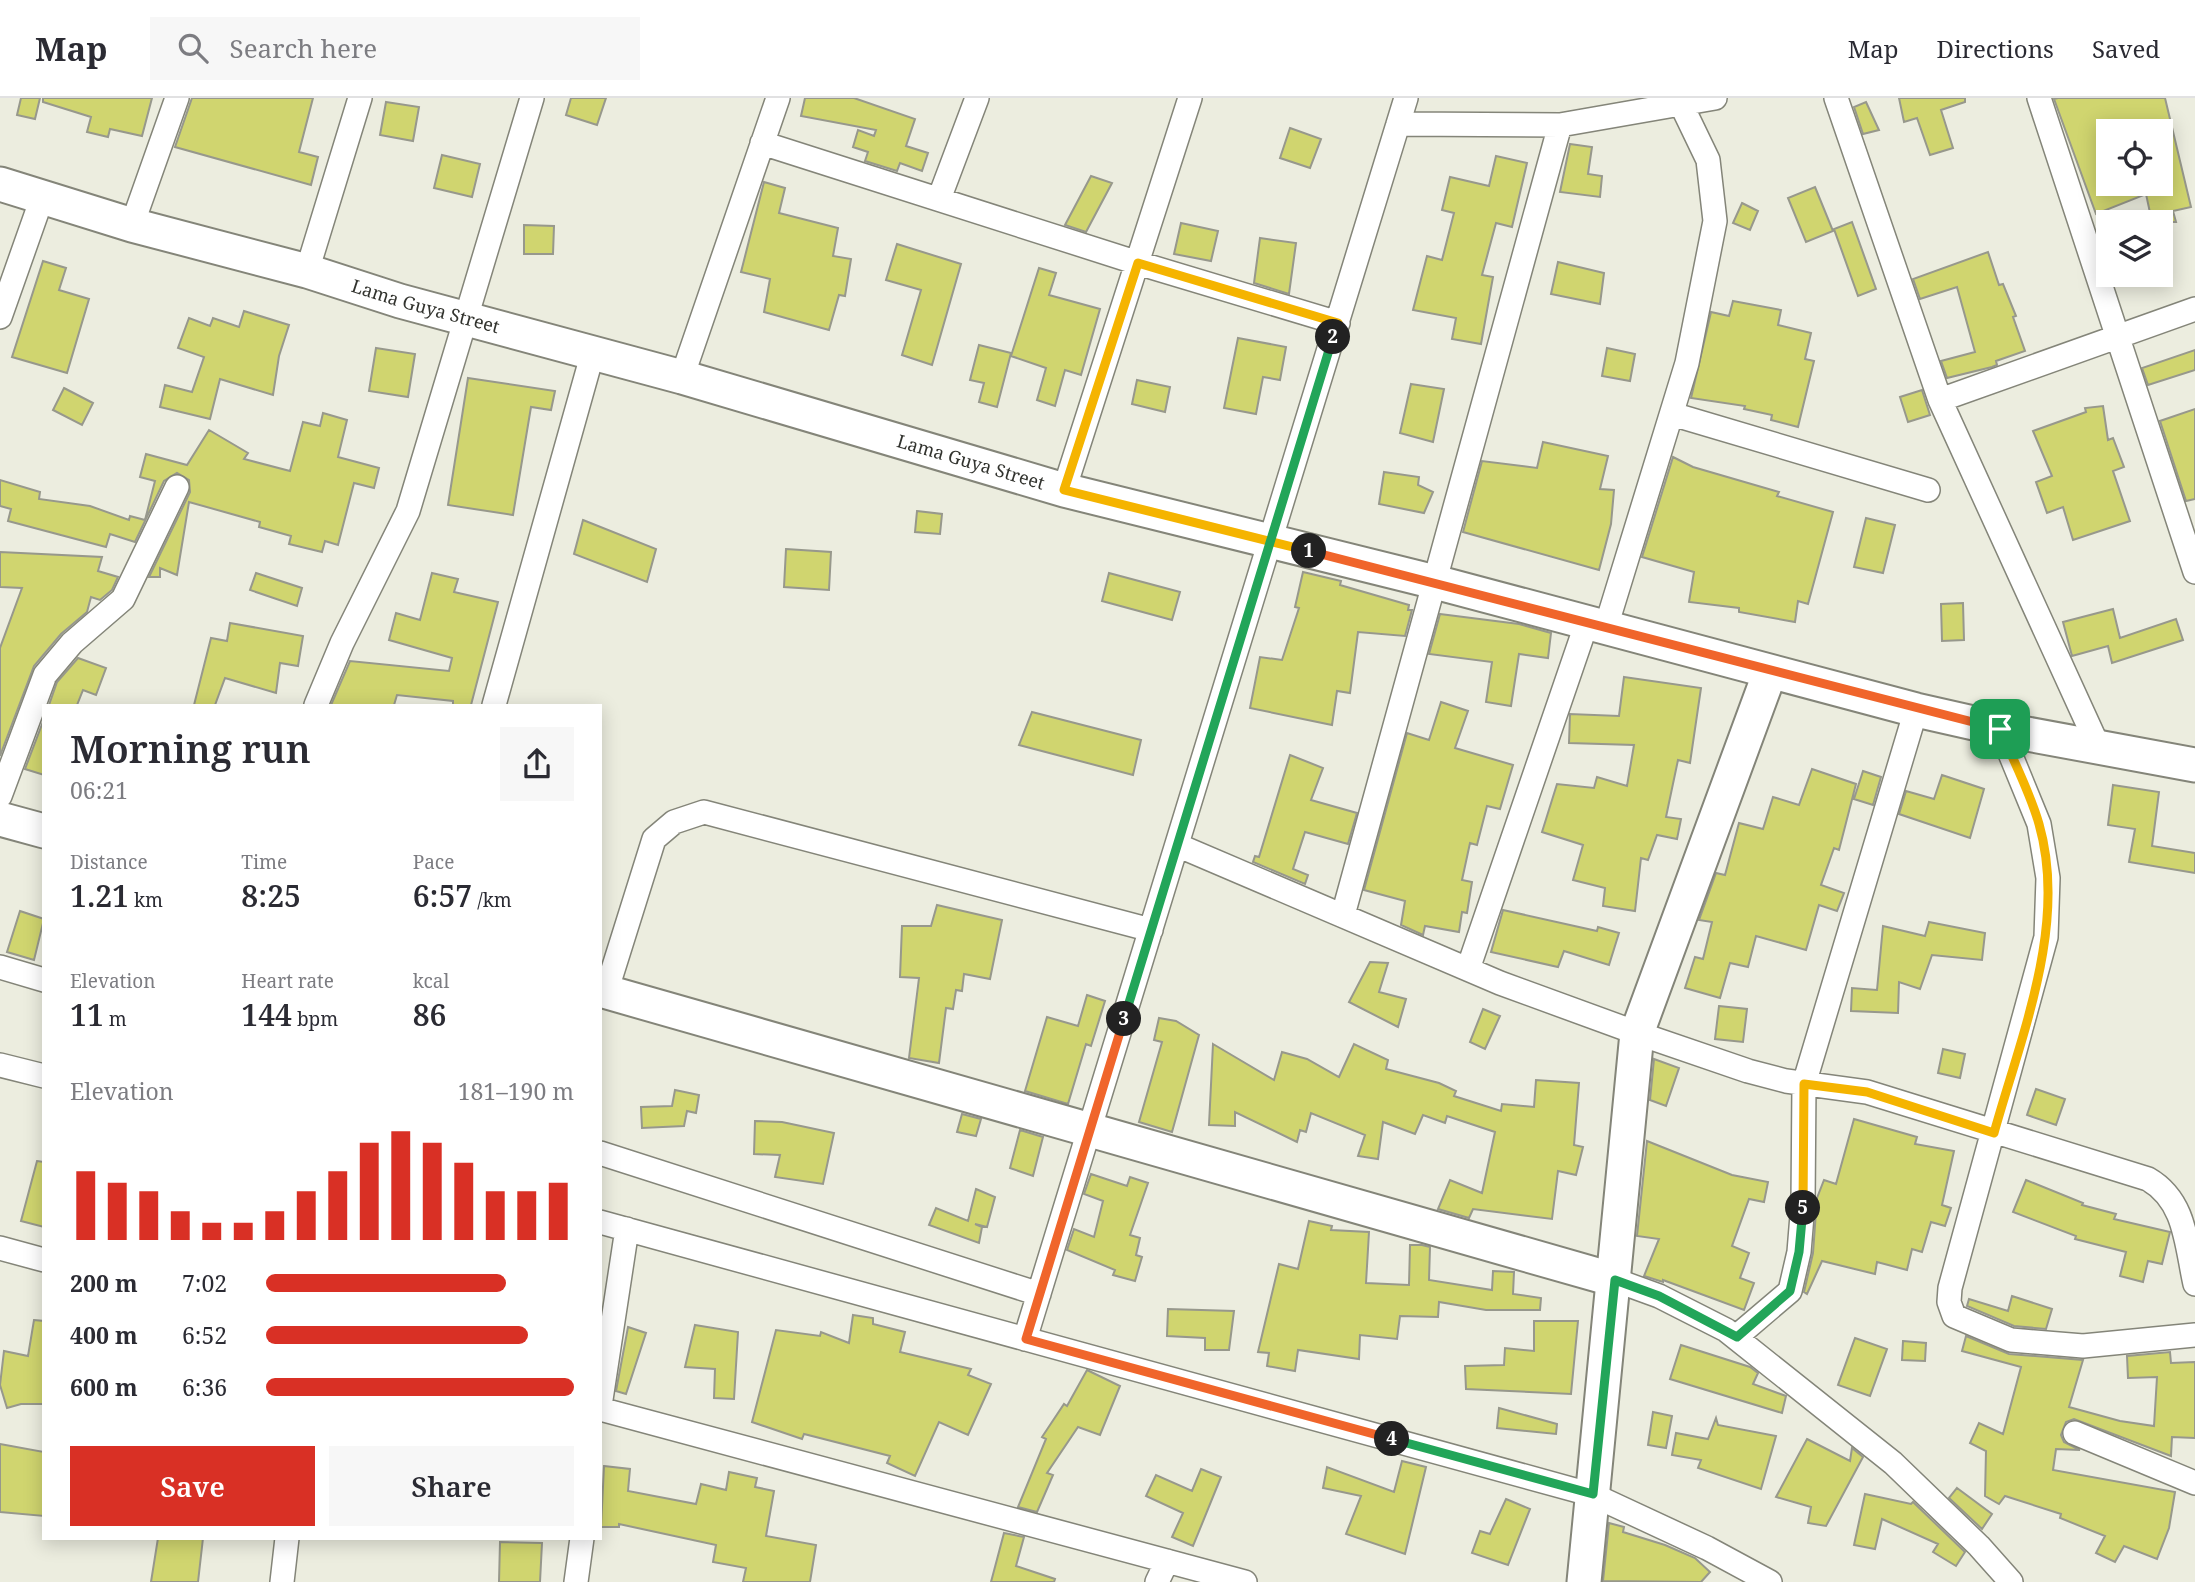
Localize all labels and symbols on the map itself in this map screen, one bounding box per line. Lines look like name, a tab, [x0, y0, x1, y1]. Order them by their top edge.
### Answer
street label: Lama Guya Street	[349, 273, 502, 338]
pin: 2	[1316, 320, 1350, 354]
street label: Lama Guya Street	[894, 428, 1048, 495]
pin: 1	[1292, 533, 1326, 568]
pin	[1970, 699, 2030, 759]
pin: 3	[1106, 1002, 1142, 1037]
pin: 5	[1786, 1190, 1820, 1226]
pin: 4	[1374, 1422, 1410, 1456]

